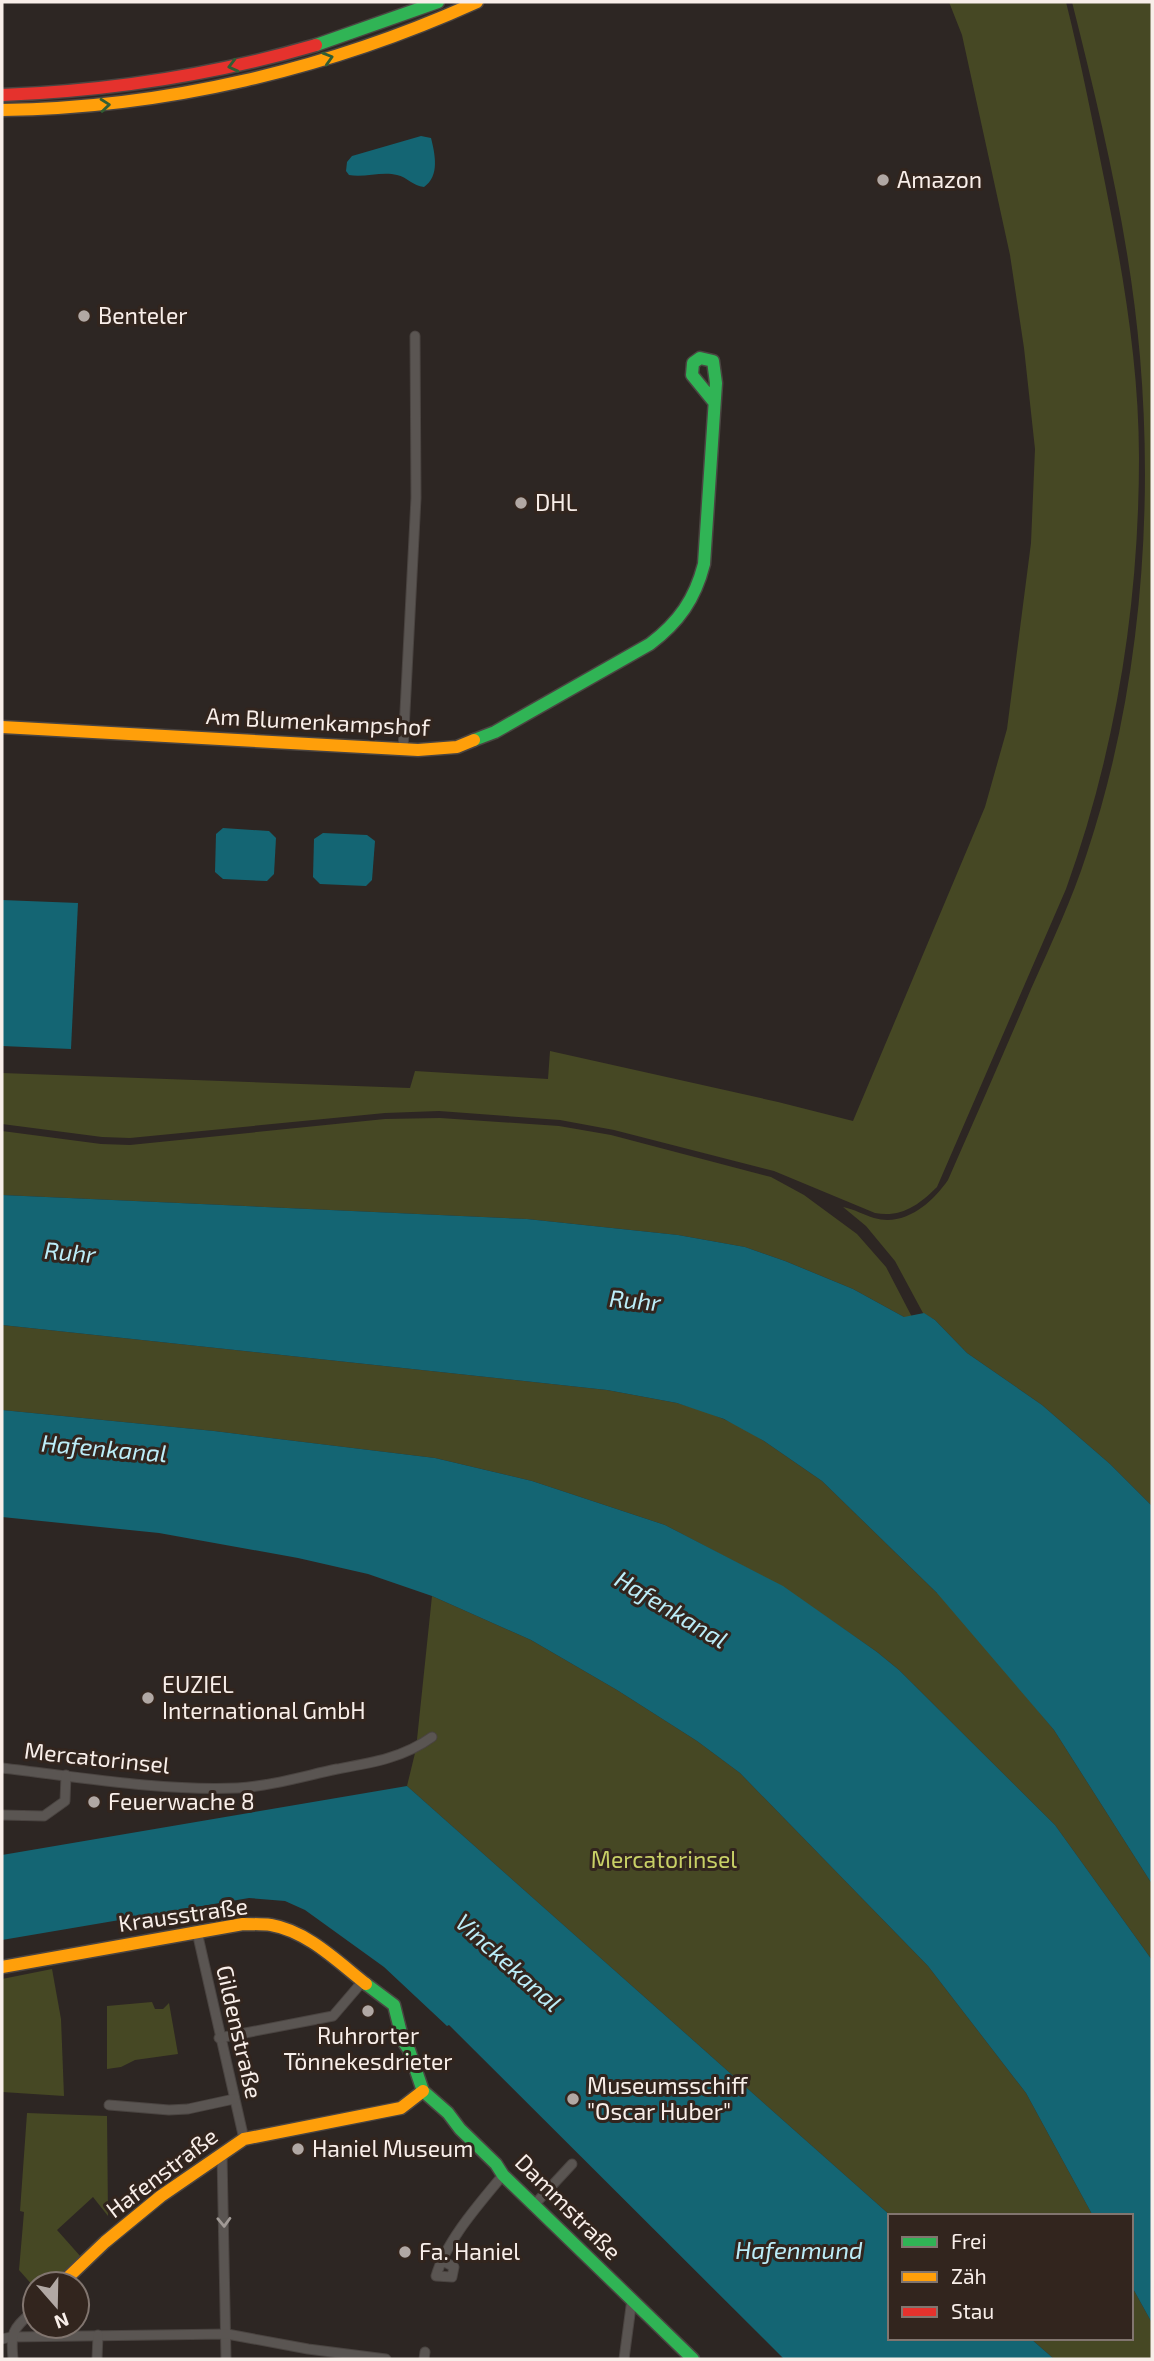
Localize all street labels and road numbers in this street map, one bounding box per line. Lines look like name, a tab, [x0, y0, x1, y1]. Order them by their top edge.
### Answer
street label: Am Blumenkampshof	[205, 701, 432, 741]
street label: Mercatorinsel	[23, 1735, 171, 1779]
street label: Krausstraße	[116, 1891, 249, 1937]
street label: Gildenstraße	[211, 1962, 269, 2101]
street label: Hafenstraße	[100, 2121, 223, 2223]
street label: Dammstraße	[510, 2147, 628, 2265]

